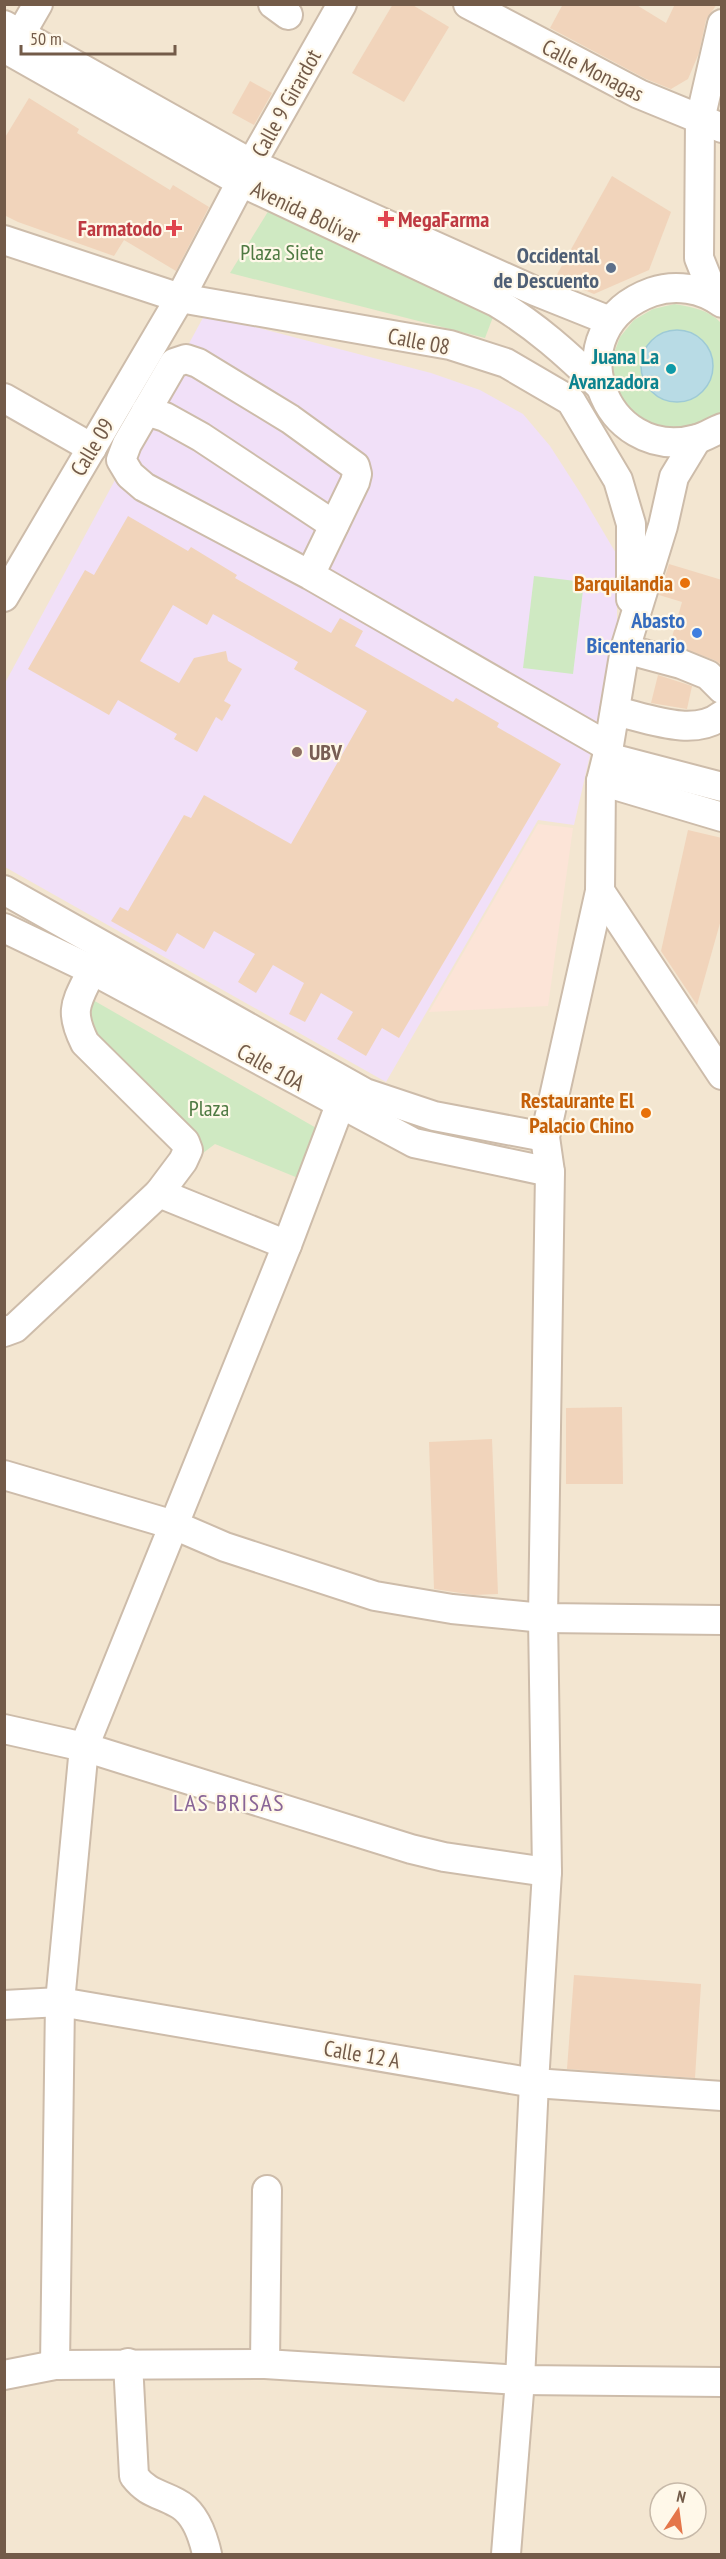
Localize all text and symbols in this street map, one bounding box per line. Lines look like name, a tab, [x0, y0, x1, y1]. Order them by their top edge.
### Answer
scale bar	[21, 18, 176, 56]
text: 50 m	[30, 27, 62, 50]
street label: Calle Monagas	[537, 32, 649, 108]
street label: Calle 9 Girardot	[245, 44, 327, 162]
street label: Avenida Bolívar	[247, 174, 365, 250]
place label: MegaFarma	[398, 205, 489, 233]
marker: MegaFarma	[379, 212, 393, 226]
place label: Farmatodo	[78, 214, 162, 242]
marker: Farmatodo	[167, 221, 181, 235]
park label: Plaza Siete	[240, 238, 324, 266]
place label: Occidental de Descuento	[493, 241, 600, 294]
marker: Occidental de Descuento	[604, 261, 618, 275]
street label: Calle 08	[386, 321, 452, 361]
place label: Juana La Avanzadora	[568, 342, 659, 395]
marker: Juana La Avanzadora	[664, 362, 678, 376]
street label: Calle 09	[64, 413, 120, 481]
place label: Barquilandia	[574, 569, 673, 597]
marker: Barquilandia	[678, 576, 692, 590]
place label: Abasto Bicentenario	[587, 606, 685, 659]
marker: Abasto Bicentenario	[690, 626, 704, 640]
place label: UBV	[309, 738, 343, 766]
marker: UBV	[290, 745, 304, 759]
street label: Calle 10A	[232, 1037, 310, 1097]
place label: Restaurante El Palacio Chino	[521, 1086, 635, 1139]
park label: Plaza	[189, 1094, 229, 1122]
marker: Restaurante El Palacio Chino	[639, 1106, 653, 1120]
district label: LAS BRISAS	[173, 1787, 285, 1818]
street label: Calle 12 A	[322, 2034, 403, 2075]
north arrow	[648, 2481, 708, 2541]
text: N	[675, 2486, 688, 2507]

